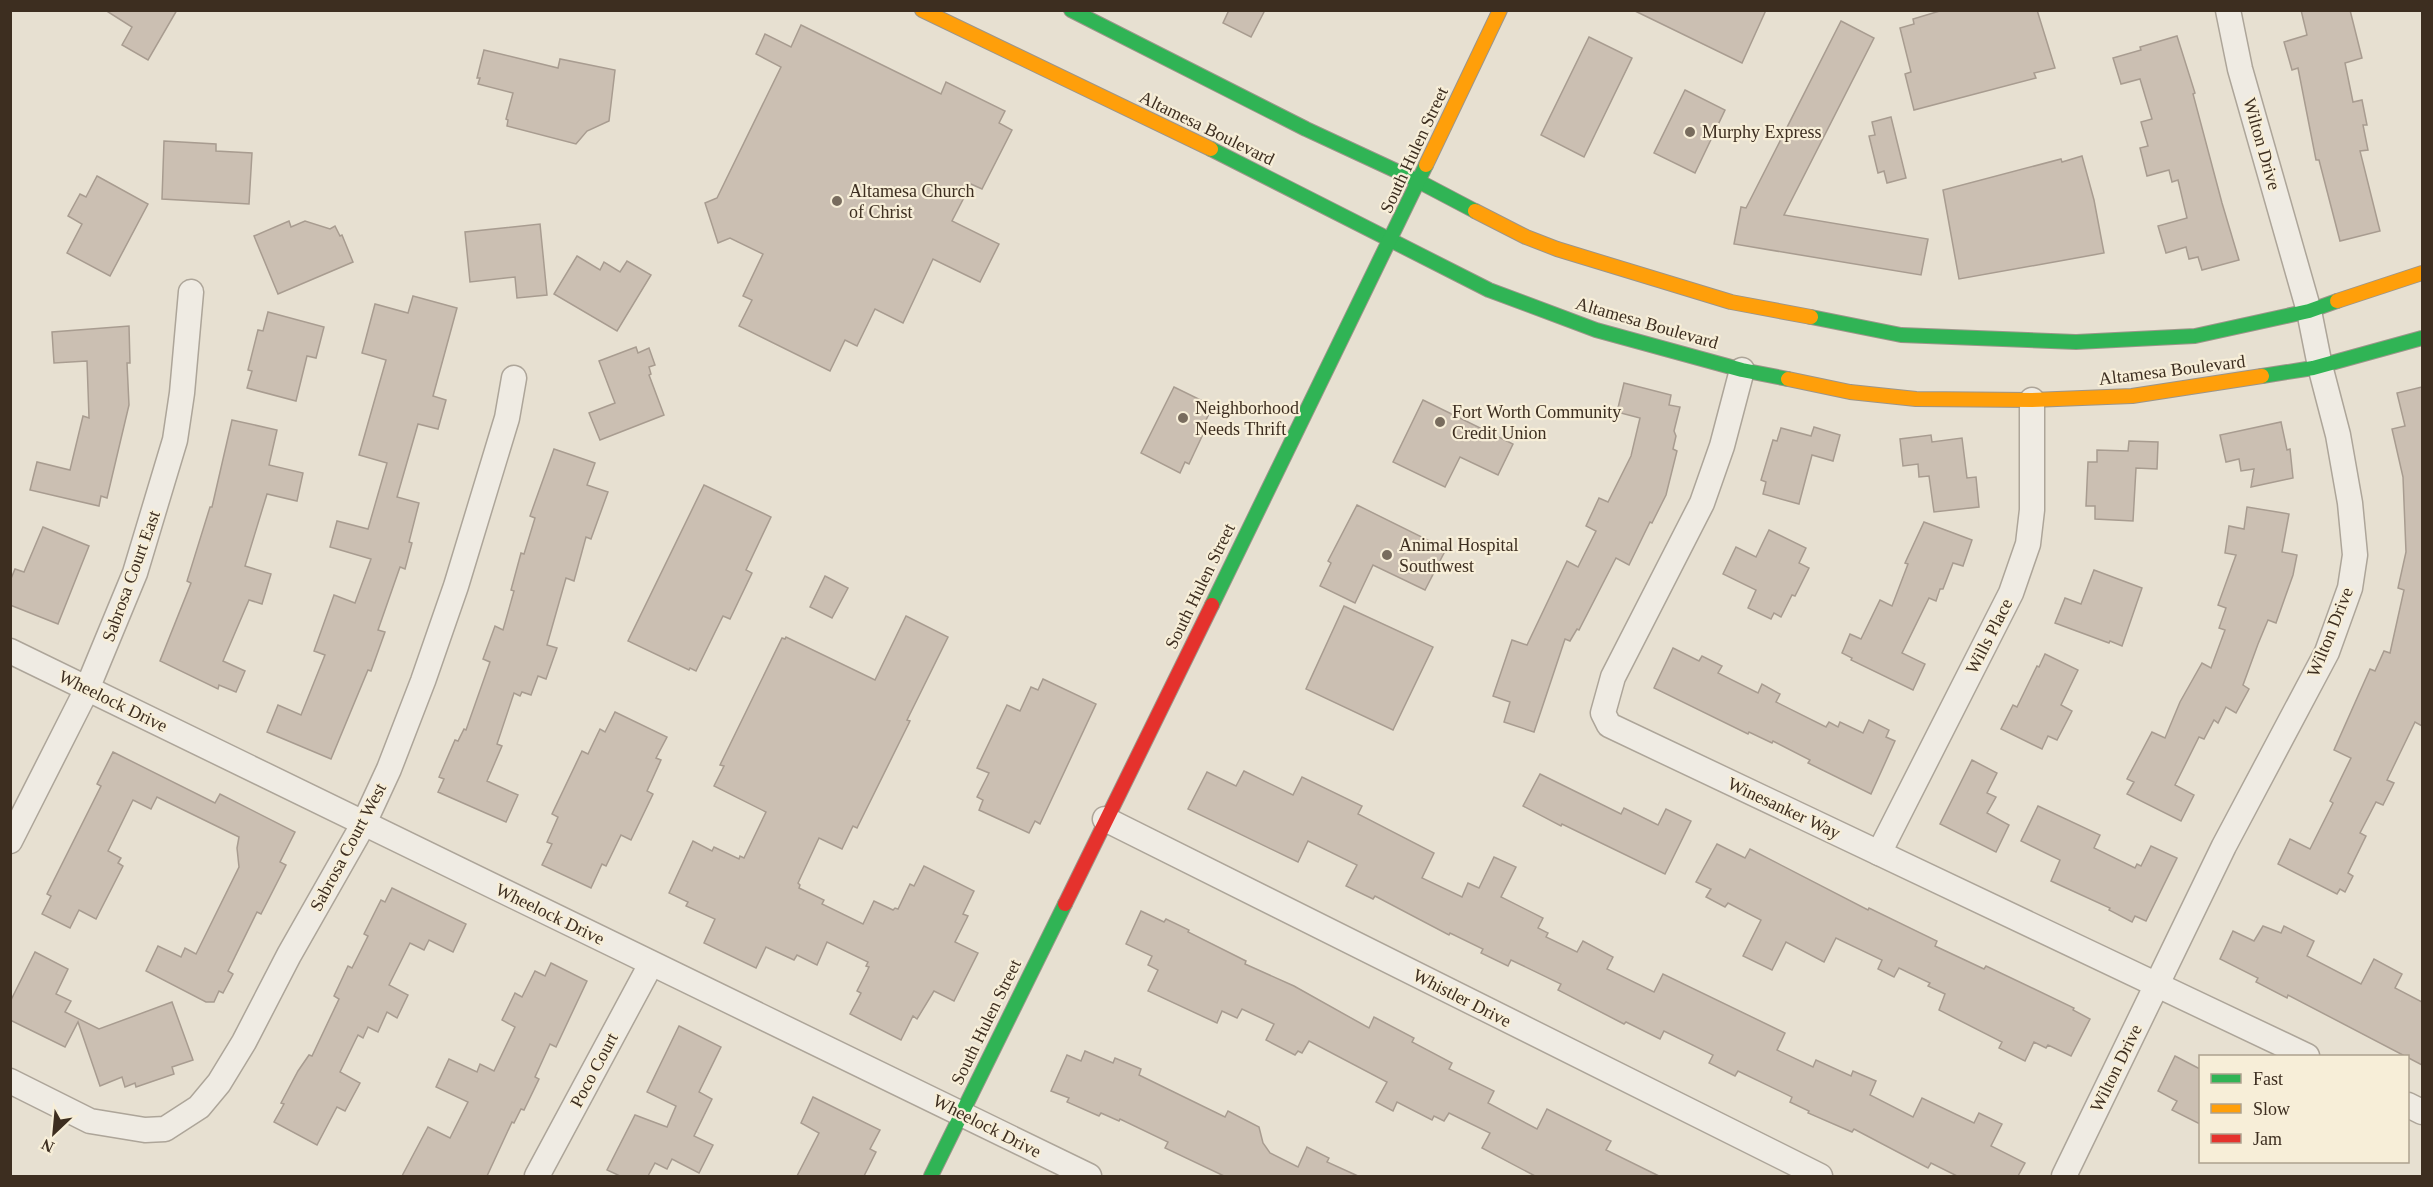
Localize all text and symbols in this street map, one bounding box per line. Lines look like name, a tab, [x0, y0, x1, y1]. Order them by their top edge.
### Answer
street label: South Hulen Street	[1376, 84, 1452, 216]
street label: Altamesa Boulevard	[1136, 87, 1278, 169]
street label: Wilton Drive	[2239, 96, 2285, 192]
place label: Murphy Express	[1702, 122, 1822, 142]
marker: Murphy Express	[1683, 125, 1697, 139]
place label: Altamesa Church of Christ	[849, 181, 974, 222]
marker: Altamesa Church of Christ	[830, 194, 844, 208]
street label: Altamesa Boulevard	[1573, 293, 1721, 353]
street label: Altamesa Boulevard	[2098, 351, 2246, 389]
place label: Neighborhood Needs Thrift	[1195, 398, 1299, 439]
place label: Fort Worth Community Credit Union	[1452, 402, 1621, 443]
marker: Neighborhood Needs Thrift	[1176, 411, 1190, 425]
marker: Fort Worth Community Credit Union	[1433, 415, 1447, 429]
street label: Sabrosa Court East	[98, 508, 164, 644]
street label: South Hulen Street	[1161, 520, 1239, 652]
place label: Animal Hospital Southwest	[1399, 535, 1519, 576]
marker: Animal Hospital Southwest	[1380, 548, 1394, 562]
street label: Wilton Drive	[2303, 584, 2357, 680]
street label: Wills Place	[1962, 595, 2016, 677]
street label: Wheelock Drive	[55, 666, 171, 736]
street label: Winesanker Way	[1725, 773, 1843, 843]
street label: Sabrosa Court West	[306, 780, 390, 914]
street label: Wheelock Drive	[492, 879, 608, 949]
street label: South Hulen Street	[947, 956, 1025, 1088]
street label: Whistler Drive	[1410, 965, 1514, 1031]
street label: Wilton Drive	[2086, 1021, 2146, 1115]
street label: Poco Court	[566, 1029, 622, 1111]
legend	[2199, 1055, 2409, 1163]
text: Fast	[2253, 1069, 2283, 1089]
street label: Wheelock Drive	[930, 1090, 1044, 1162]
text: Slow	[2253, 1099, 2290, 1119]
north arrow	[24, 1103, 84, 1163]
text: Jam	[2253, 1129, 2282, 1149]
text: N	[38, 1136, 57, 1156]

